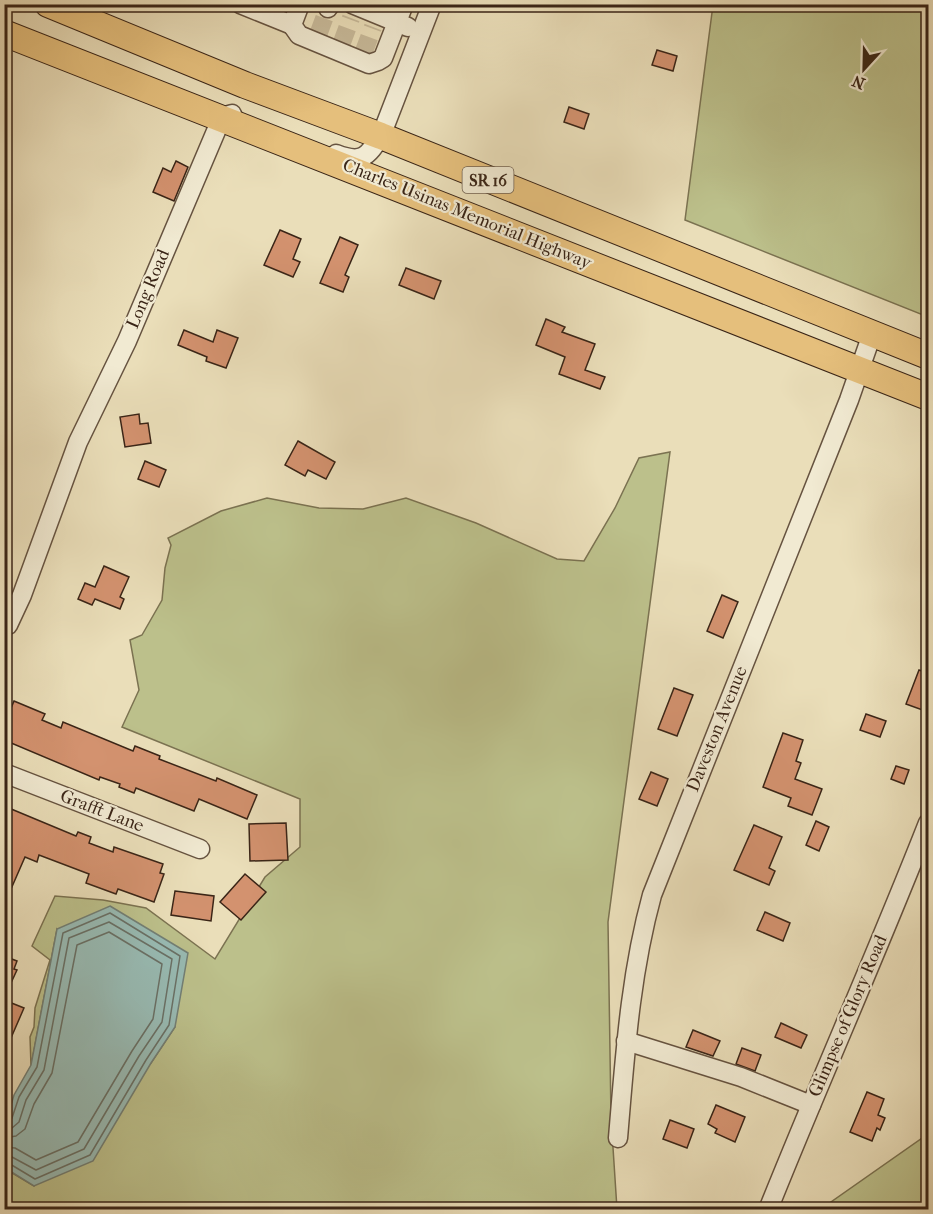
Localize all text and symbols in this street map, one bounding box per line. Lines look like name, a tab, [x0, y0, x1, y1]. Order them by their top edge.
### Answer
north arrow	[834, 39, 894, 99]
text: N	[849, 71, 868, 94]
street label: Charles Usinas Memorial Highway	[340, 154, 596, 274]
road number: SR 16	[462, 167, 514, 193]
street label: Long Road	[122, 246, 174, 332]
street label: Daveston Avenue	[682, 663, 752, 795]
street label: Grafft Lane	[57, 785, 147, 837]
street label: Glimpse of Glory Road	[804, 932, 892, 1100]

